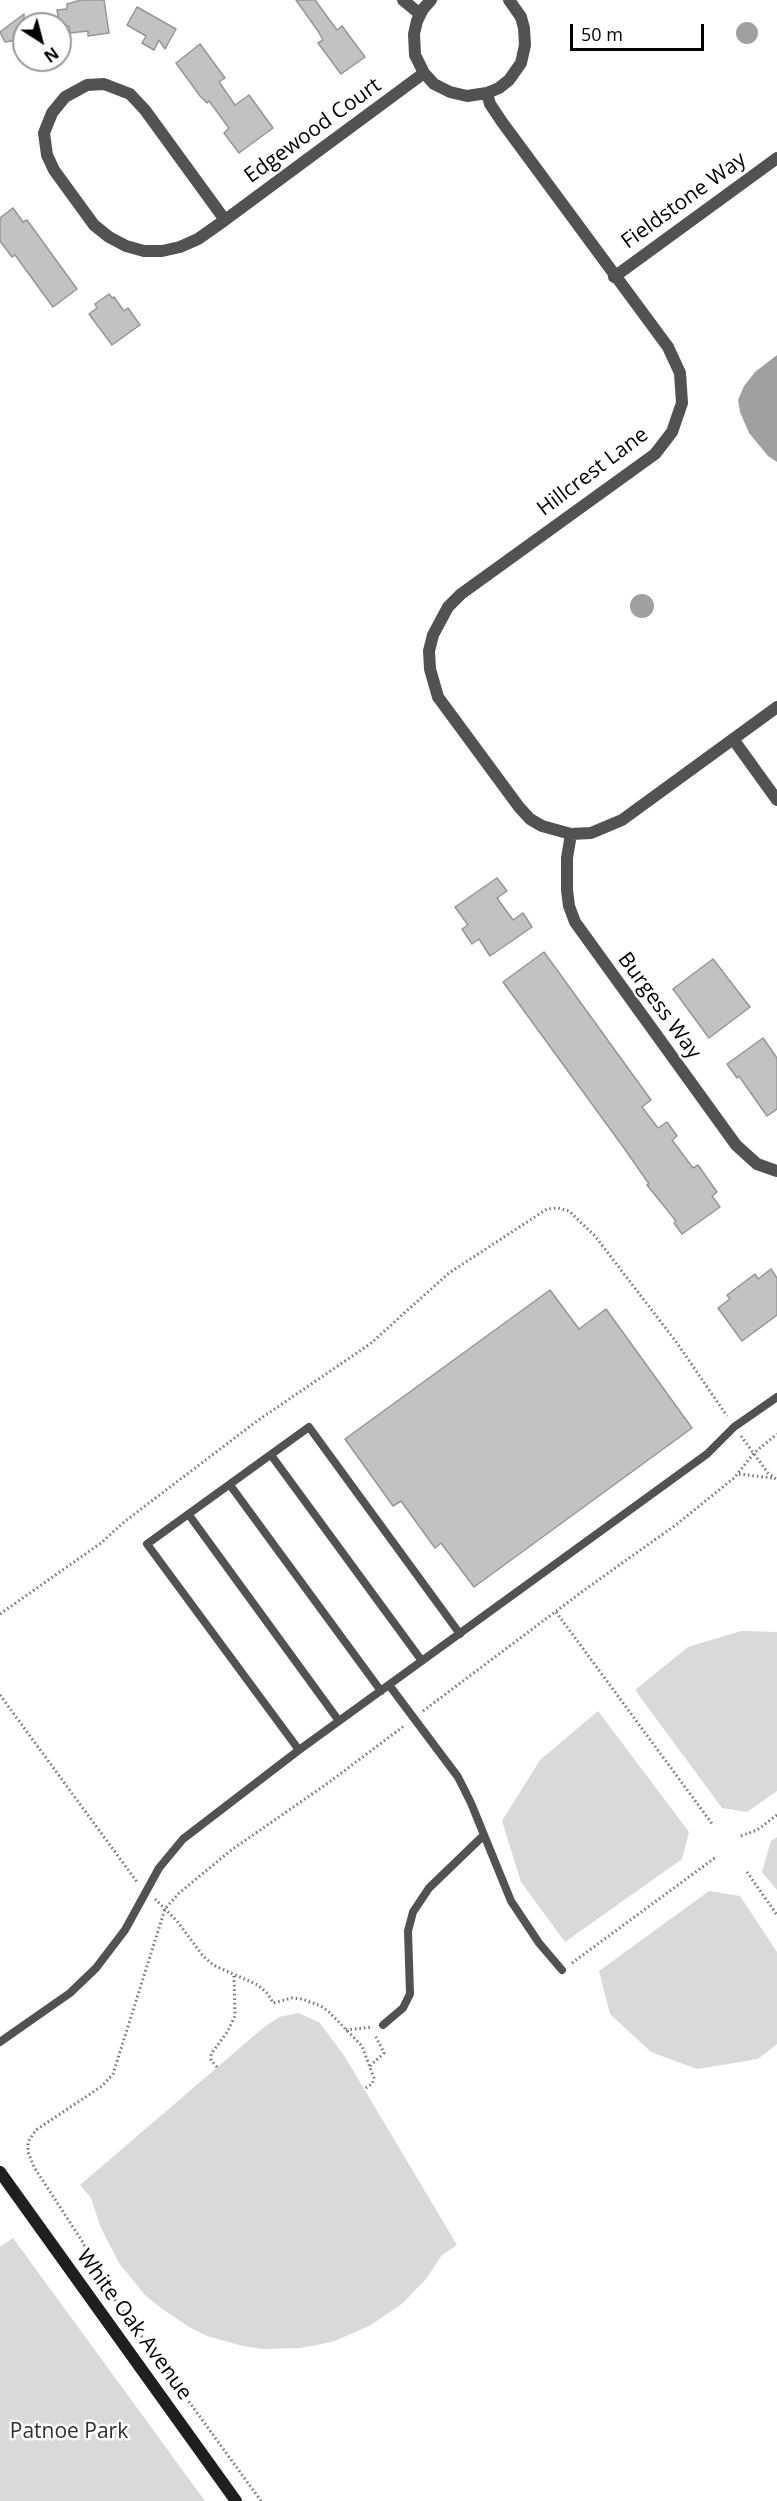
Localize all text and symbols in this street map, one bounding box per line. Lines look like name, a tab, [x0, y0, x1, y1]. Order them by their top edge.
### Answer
north arrow	[12, 12, 72, 72]
scale bar	[573, 12, 706, 50]
text: 50 m	[581, 22, 623, 46]
text: N	[40, 42, 63, 68]
street label: Edgewood Court	[240, 73, 386, 189]
street label: Fieldstone Way	[617, 147, 751, 255]
street label: Hillcrest Lane	[533, 422, 653, 522]
street label: Burgess Way	[612, 948, 706, 1064]
street label: White Oak Avenue	[71, 2245, 197, 2405]
park label: Patnoe Park	[10, 2419, 128, 2445]

